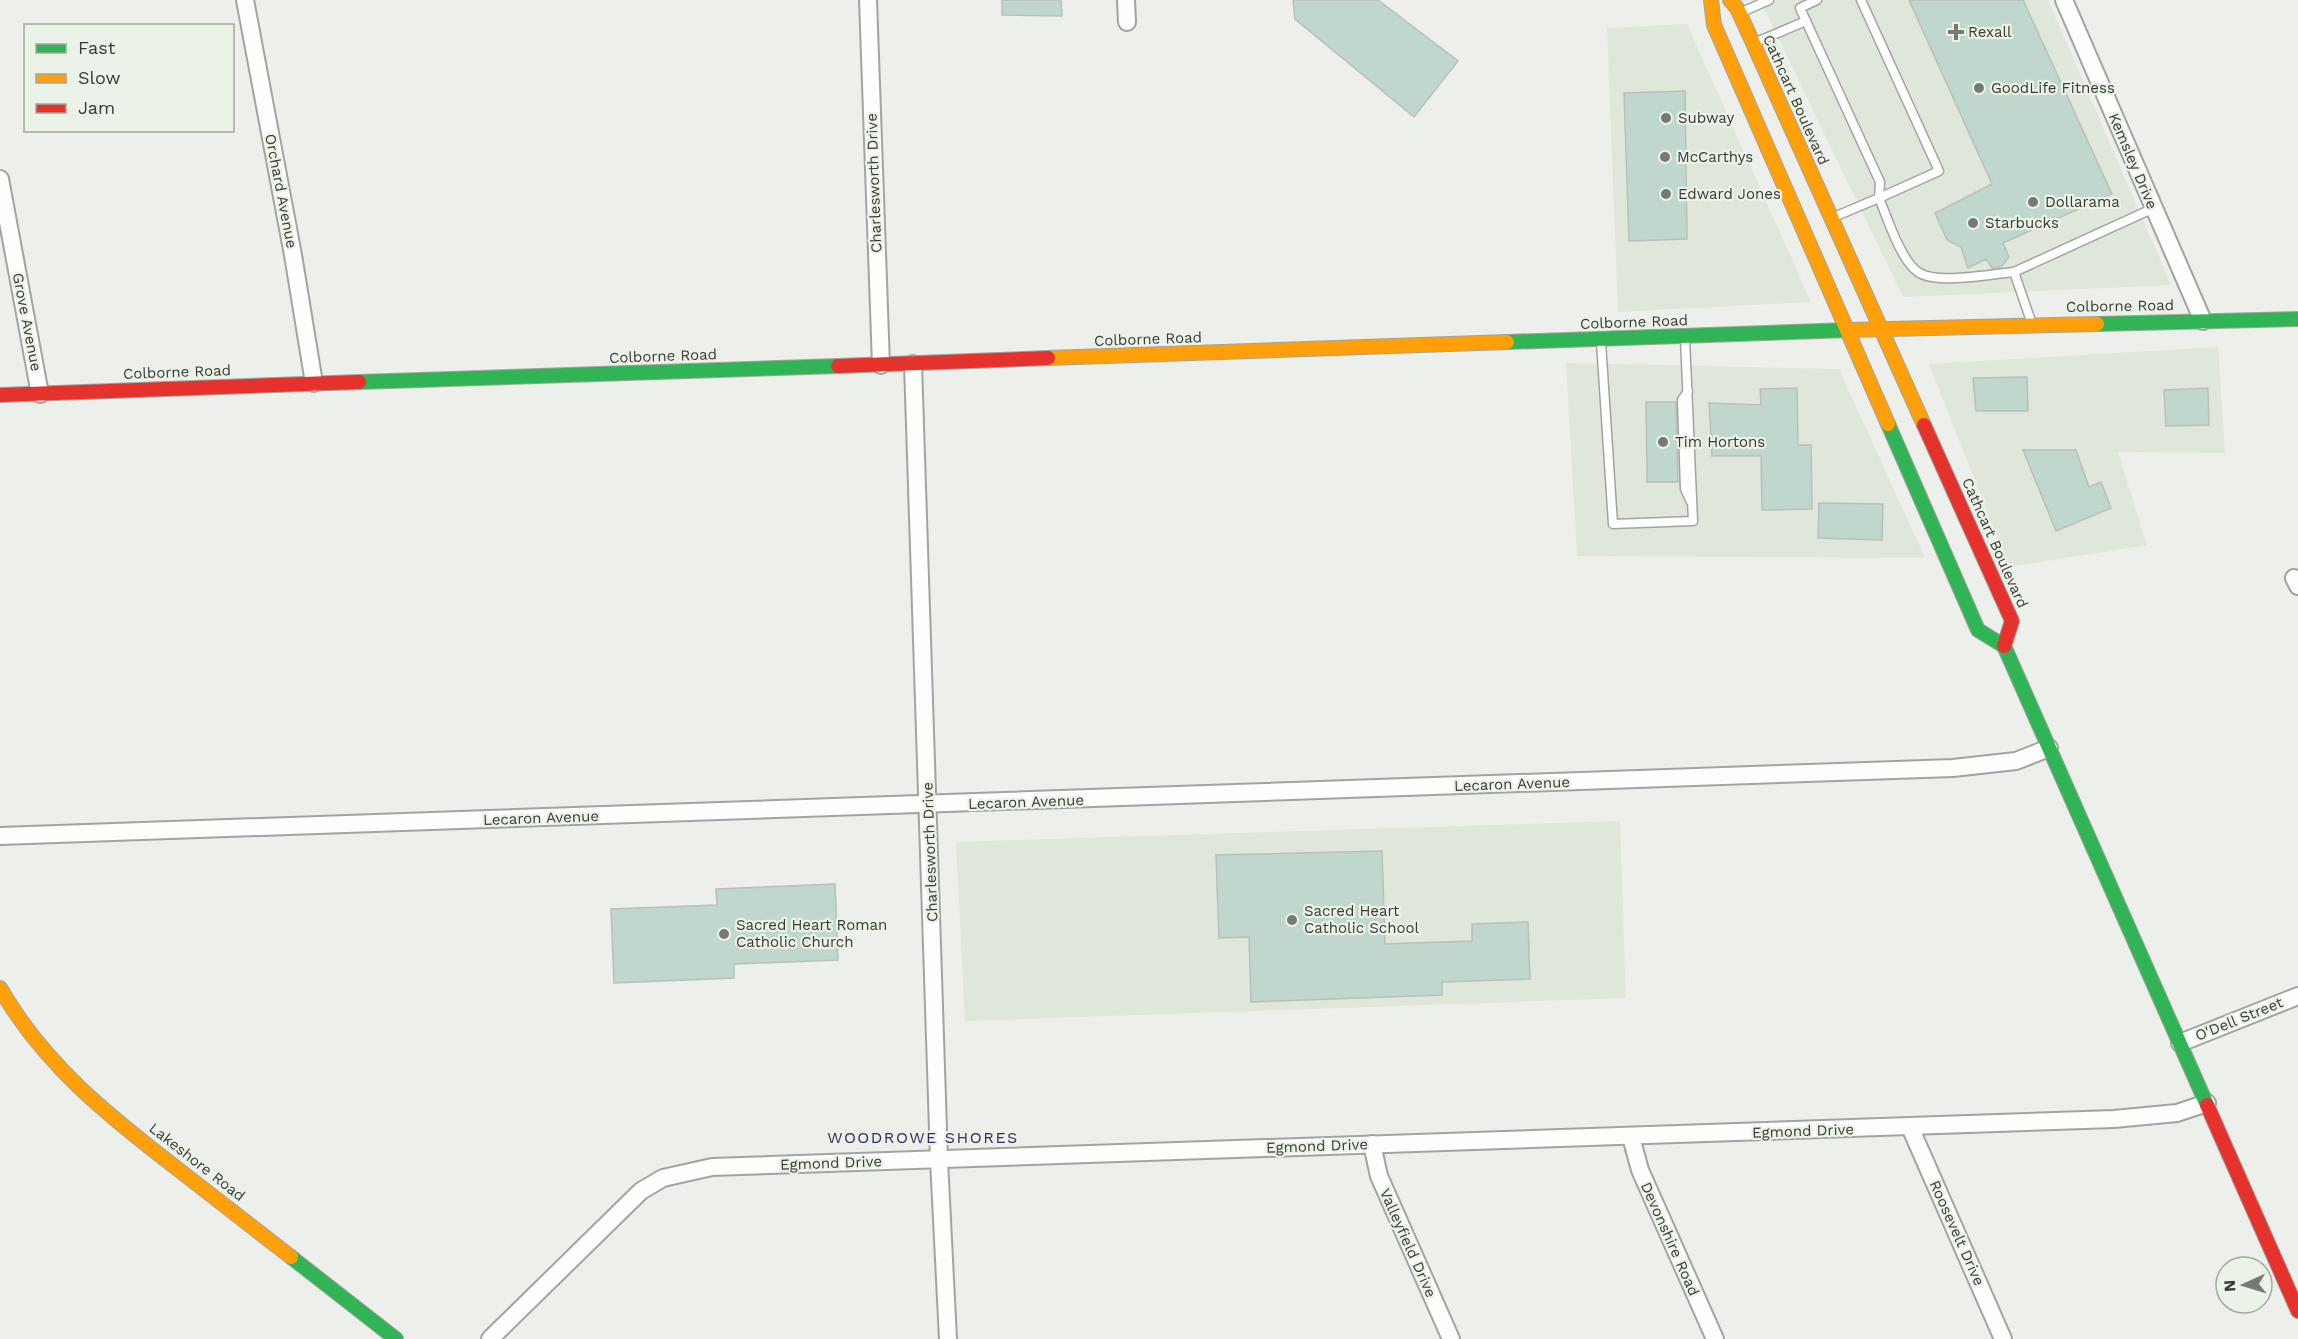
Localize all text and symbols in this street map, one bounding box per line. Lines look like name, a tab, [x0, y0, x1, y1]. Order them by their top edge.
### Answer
place label: Rexall	[1968, 23, 2012, 41]
legend	[24, 24, 234, 132]
marker: Rexall	[1949, 25, 1963, 39]
street label: Cathcart Boulevard	[1759, 32, 1833, 168]
text: Fast	[78, 37, 116, 58]
text: Slow	[78, 67, 121, 88]
place label: GoodLife Fitness	[1991, 79, 2115, 97]
marker: GoodLife Fitness	[1972, 81, 1986, 95]
text: Jam	[78, 97, 115, 118]
place label: Subway	[1678, 109, 1734, 127]
street label: Kemsley Drive	[2105, 110, 2161, 212]
marker: Subway	[1659, 111, 1673, 125]
street label: Charlesworth Drive	[863, 113, 885, 253]
street label: Orchard Avenue	[261, 132, 301, 250]
place label: McCarthys	[1677, 148, 1753, 166]
marker: McCarthys	[1658, 150, 1672, 164]
place label: Edward Jones	[1678, 185, 1781, 203]
marker: Edward Jones	[1659, 187, 1673, 201]
place label: Dollarama	[2045, 193, 2120, 211]
marker: Dollarama	[2026, 195, 2040, 209]
place label: Starbucks	[1985, 214, 2059, 232]
marker: Starbucks	[1966, 216, 1980, 230]
street label: Grove Avenue	[9, 271, 45, 373]
street label: Colborne Road	[2066, 296, 2174, 316]
street label: Colborne Road	[1580, 311, 1688, 333]
street label: Colborne Road	[1094, 328, 1202, 350]
street label: Colborne Road	[609, 345, 717, 367]
street label: Colborne Road	[123, 361, 231, 383]
place label: Tim Hortons	[1675, 433, 1765, 451]
marker: Tim Hortons	[1656, 435, 1670, 449]
street label: Cathcart Boulevard	[1958, 475, 2032, 611]
street label: Lecaron Avenue	[1454, 773, 1570, 795]
street label: Charlesworth Drive	[919, 782, 941, 922]
street label: Lecaron Avenue	[968, 791, 1084, 813]
street label: Lecaron Avenue	[483, 807, 599, 829]
place label: Sacred Heart Catholic School	[1304, 902, 1419, 937]
marker: Sacred Heart Catholic School	[1285, 913, 1299, 927]
place label: Sacred Heart Roman Catholic Church	[736, 916, 887, 951]
marker: Sacred Heart Roman Catholic Church	[717, 927, 731, 941]
street label: O'Dell Street	[2192, 993, 2286, 1045]
street label: Lakeshore Road	[145, 1119, 249, 1205]
street label: Egmond Drive	[1752, 1120, 1854, 1142]
district label: WOODROWE SHORES	[827, 1128, 1019, 1147]
street label: Egmond Drive	[1266, 1135, 1368, 1157]
street label: Egmond Drive	[780, 1152, 882, 1174]
street label: Roosevelt Drive	[1926, 1177, 1988, 1289]
street label: Devonshire Road	[1637, 1179, 1703, 1299]
street label: Valleyfield Drive	[1376, 1186, 1440, 1300]
north arrow	[2214, 1255, 2274, 1315]
text: N	[2220, 1279, 2239, 1293]

